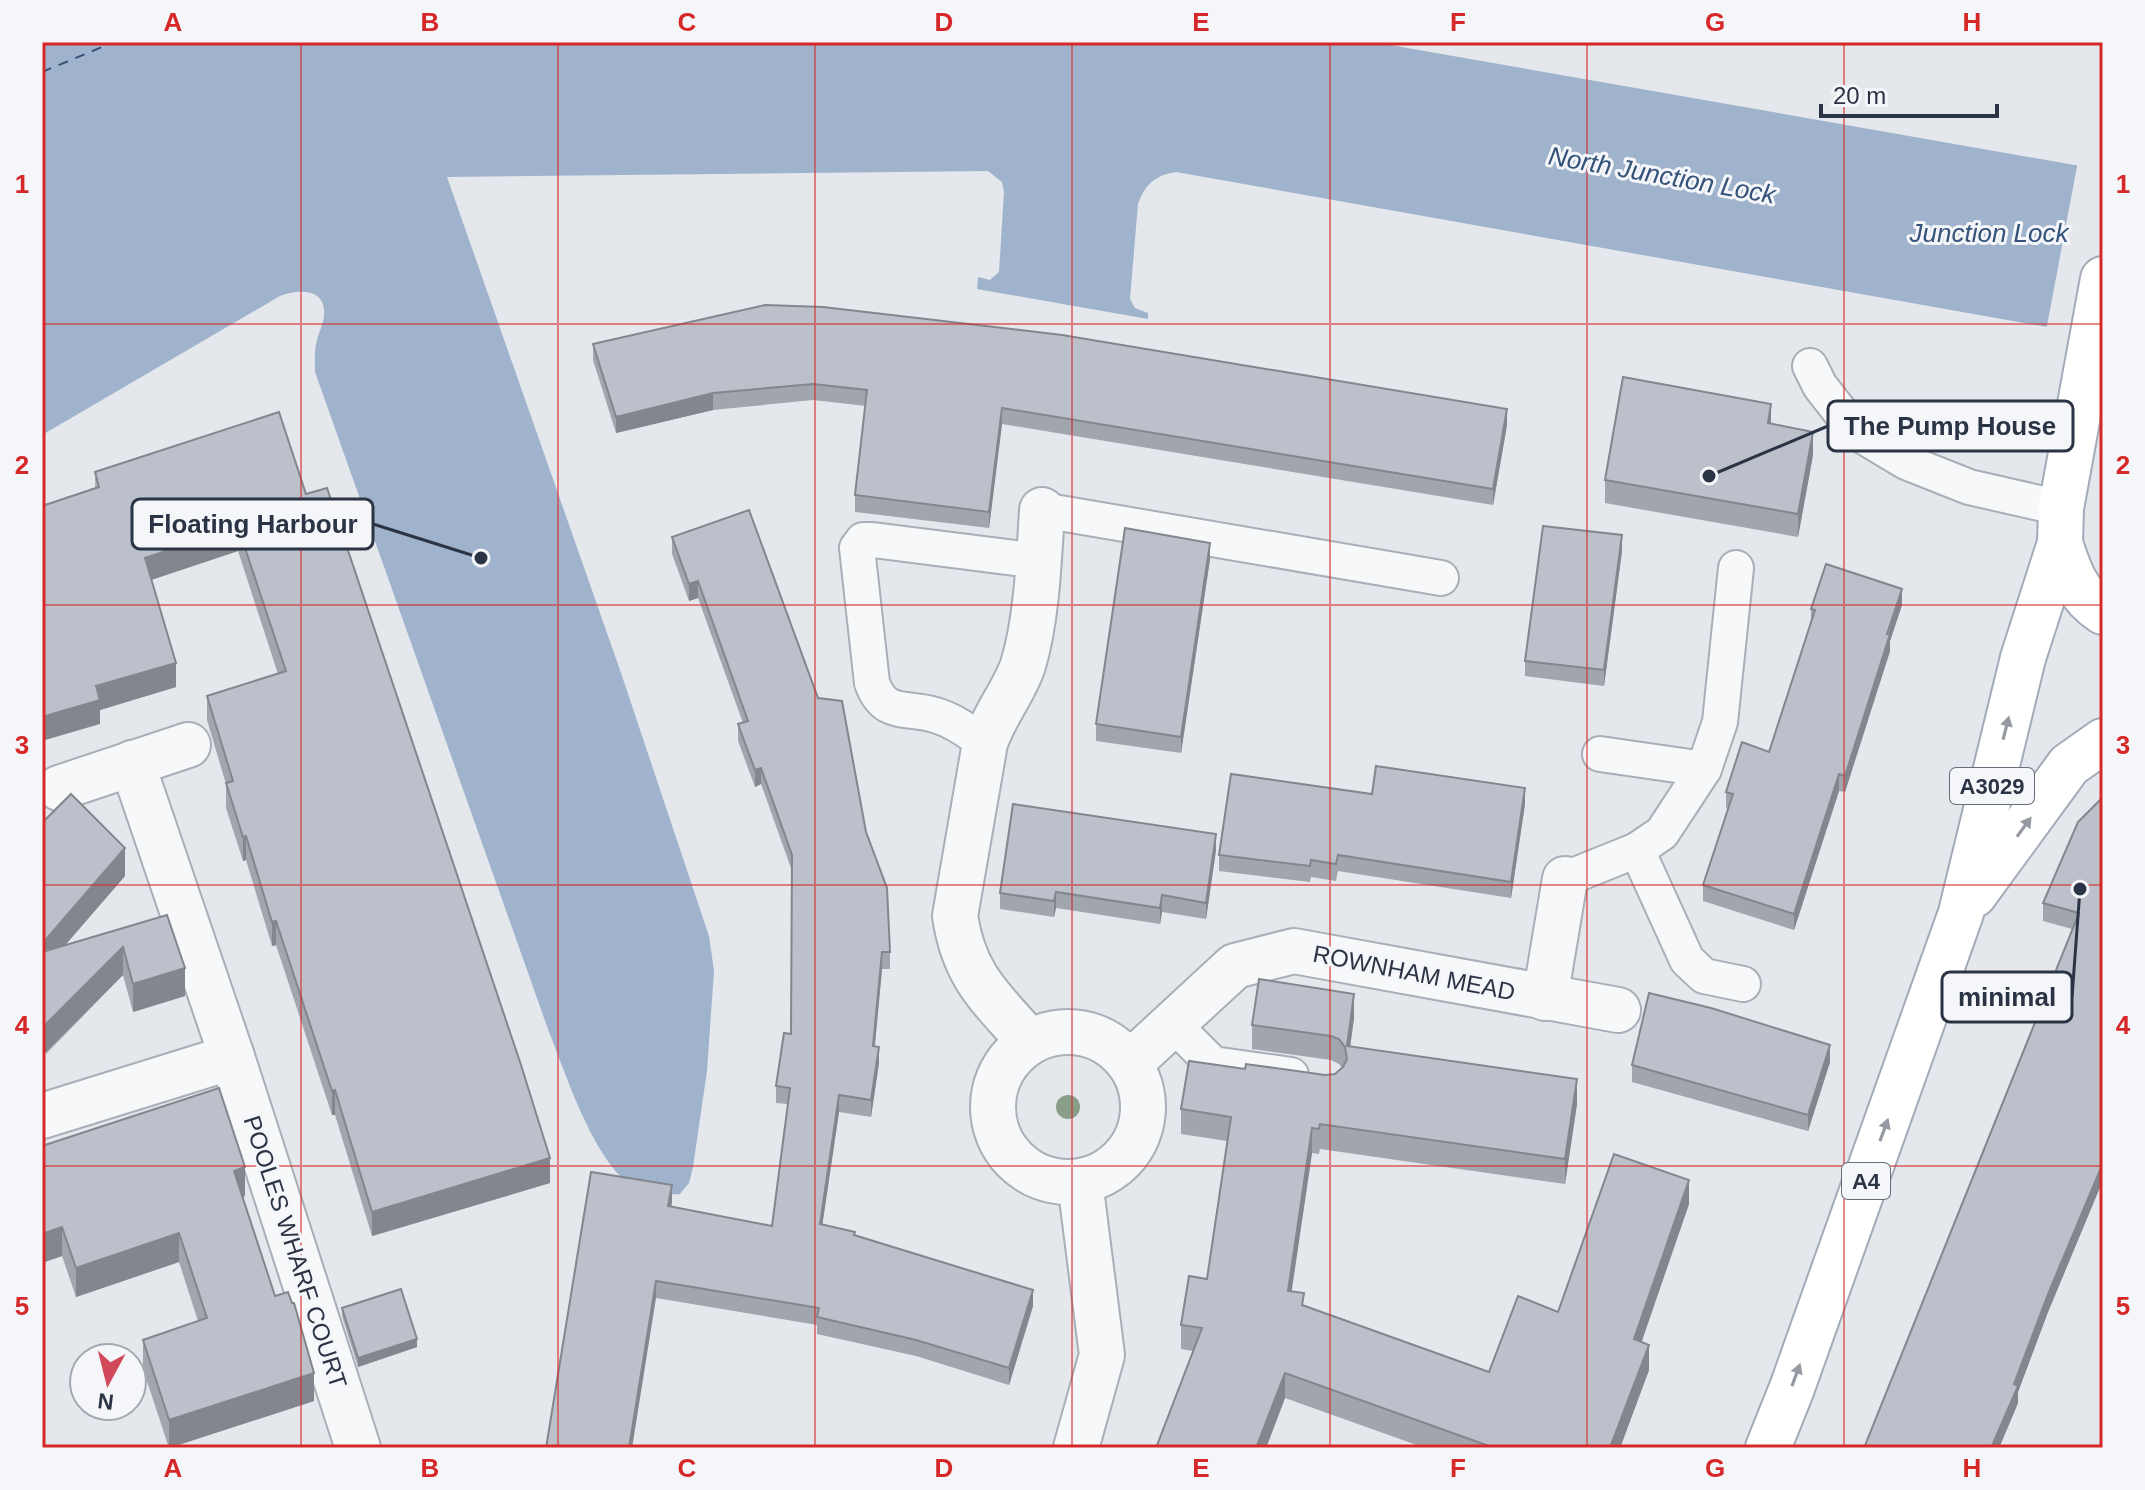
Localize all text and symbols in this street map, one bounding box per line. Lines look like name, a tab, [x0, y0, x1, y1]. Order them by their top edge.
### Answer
text: A	[164, 7, 183, 37]
text: B	[421, 7, 439, 37]
text: C	[678, 7, 697, 37]
text: D	[935, 7, 953, 37]
text: E	[1192, 7, 1210, 37]
text: F	[1450, 7, 1466, 37]
text: G	[1705, 7, 1725, 37]
text: H	[1963, 7, 1981, 37]
scale bar	[1821, 68, 1997, 118]
text: 20 m	[1833, 82, 1886, 109]
water label: North Junction Lock	[1546, 140, 1780, 210]
text: 1	[15, 169, 29, 199]
text: 1	[2116, 169, 2130, 199]
water label: Junction Lock	[1909, 218, 2070, 248]
callout: The Pump House	[1828, 401, 2073, 451]
text: The Pump House	[1844, 411, 2056, 441]
text: 2	[15, 450, 29, 480]
text: 2	[2116, 450, 2130, 480]
callout: Floating Harbour	[132, 499, 373, 549]
text: Floating Harbour	[148, 509, 358, 539]
one-way arrow	[2001, 716, 2013, 741]
text: 3	[15, 730, 29, 760]
text: 3	[2116, 730, 2130, 760]
road number: A3029	[1950, 768, 2034, 804]
one-way arrow	[2015, 817, 2031, 838]
street label: ROWNHAM MEAD	[1311, 940, 1517, 1005]
callout: minimal	[1942, 972, 2072, 1022]
text: minimal	[1958, 982, 2056, 1012]
text: 4	[15, 1010, 30, 1040]
text: 4	[2116, 1010, 2131, 1040]
street label: POOLES WHARF COURT	[239, 1112, 352, 1392]
one-way arrow	[1878, 1118, 1890, 1142]
road number: A4	[1842, 1163, 1890, 1199]
text: 5	[15, 1291, 29, 1321]
text: 5	[2116, 1291, 2130, 1321]
north arrow	[68, 1342, 148, 1422]
one-way arrow	[1791, 1363, 1803, 1387]
text: N	[96, 1388, 115, 1415]
text: A	[164, 1453, 183, 1483]
text: B	[421, 1453, 439, 1483]
text: C	[678, 1453, 697, 1483]
text: D	[935, 1453, 953, 1483]
text: E	[1192, 1453, 1210, 1483]
text: F	[1450, 1453, 1466, 1483]
text: G	[1705, 1453, 1725, 1483]
text: H	[1963, 1453, 1981, 1483]

